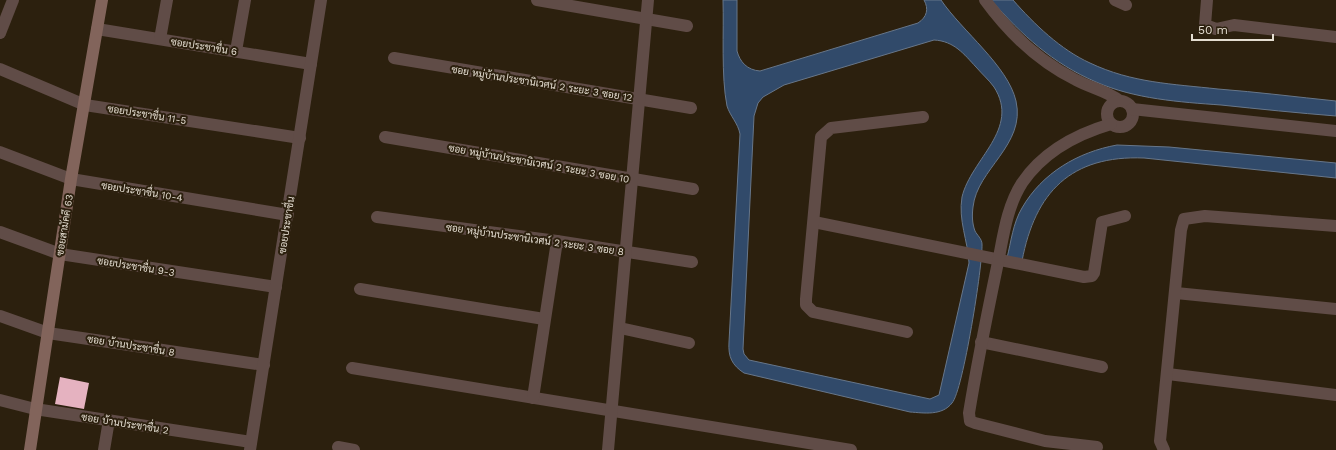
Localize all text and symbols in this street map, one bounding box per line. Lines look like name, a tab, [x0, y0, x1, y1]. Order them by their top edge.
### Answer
scale bar	[1192, 16, 1273, 42]
text: 50 m	[1198, 23, 1228, 37]
street label: ซอยประชาชื่น 6	[170, 33, 238, 57]
street label: ซอย หมู่บ้านประชานิเวศน์ 2 ระยะ 3 ซอย 12	[450, 62, 634, 105]
street label: ซอยประชาชื่น 11-5	[107, 100, 188, 126]
street label: ซอย หมู่บ้านประชานิเวศน์ 2 ระยะ 3 ซอย 10	[447, 140, 631, 187]
street label: ซอยประชาชื่น 10-4	[100, 177, 184, 203]
street label: ซอยสามัคคี 63	[53, 193, 75, 257]
street label: ซอยประชาชื่น	[274, 195, 296, 254]
street label: ซอย หมู่บ้านประชานิเวศน์ 2 ระยะ 3 ซอย 8	[445, 220, 625, 259]
street label: ซอยประชาชื่น 9-3	[96, 252, 176, 278]
street label: ซอย บ้านประชาชื่น 8	[86, 330, 176, 358]
street label: ซอย บ้านประชาชื่น 2	[81, 408, 170, 436]

